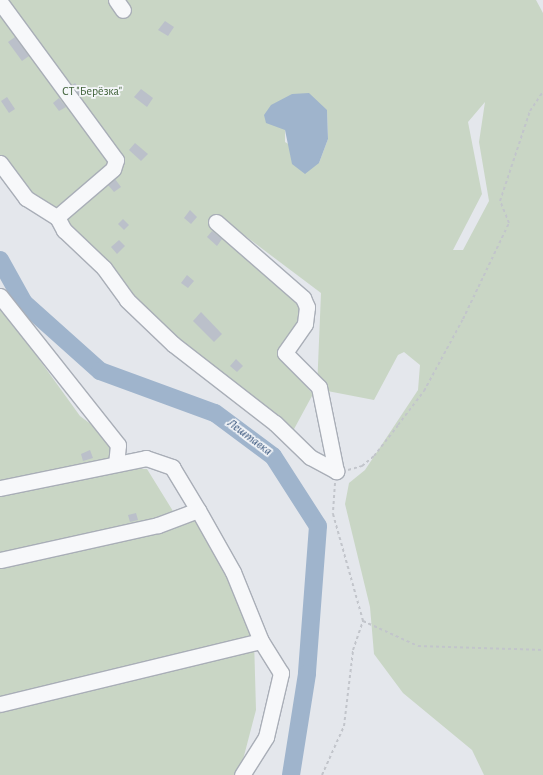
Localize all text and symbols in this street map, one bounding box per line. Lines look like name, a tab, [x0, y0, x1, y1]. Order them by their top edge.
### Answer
park label: СТ "Берёзка"	[62, 85, 122, 99]
water label: Лештавка	[224, 416, 274, 460]

